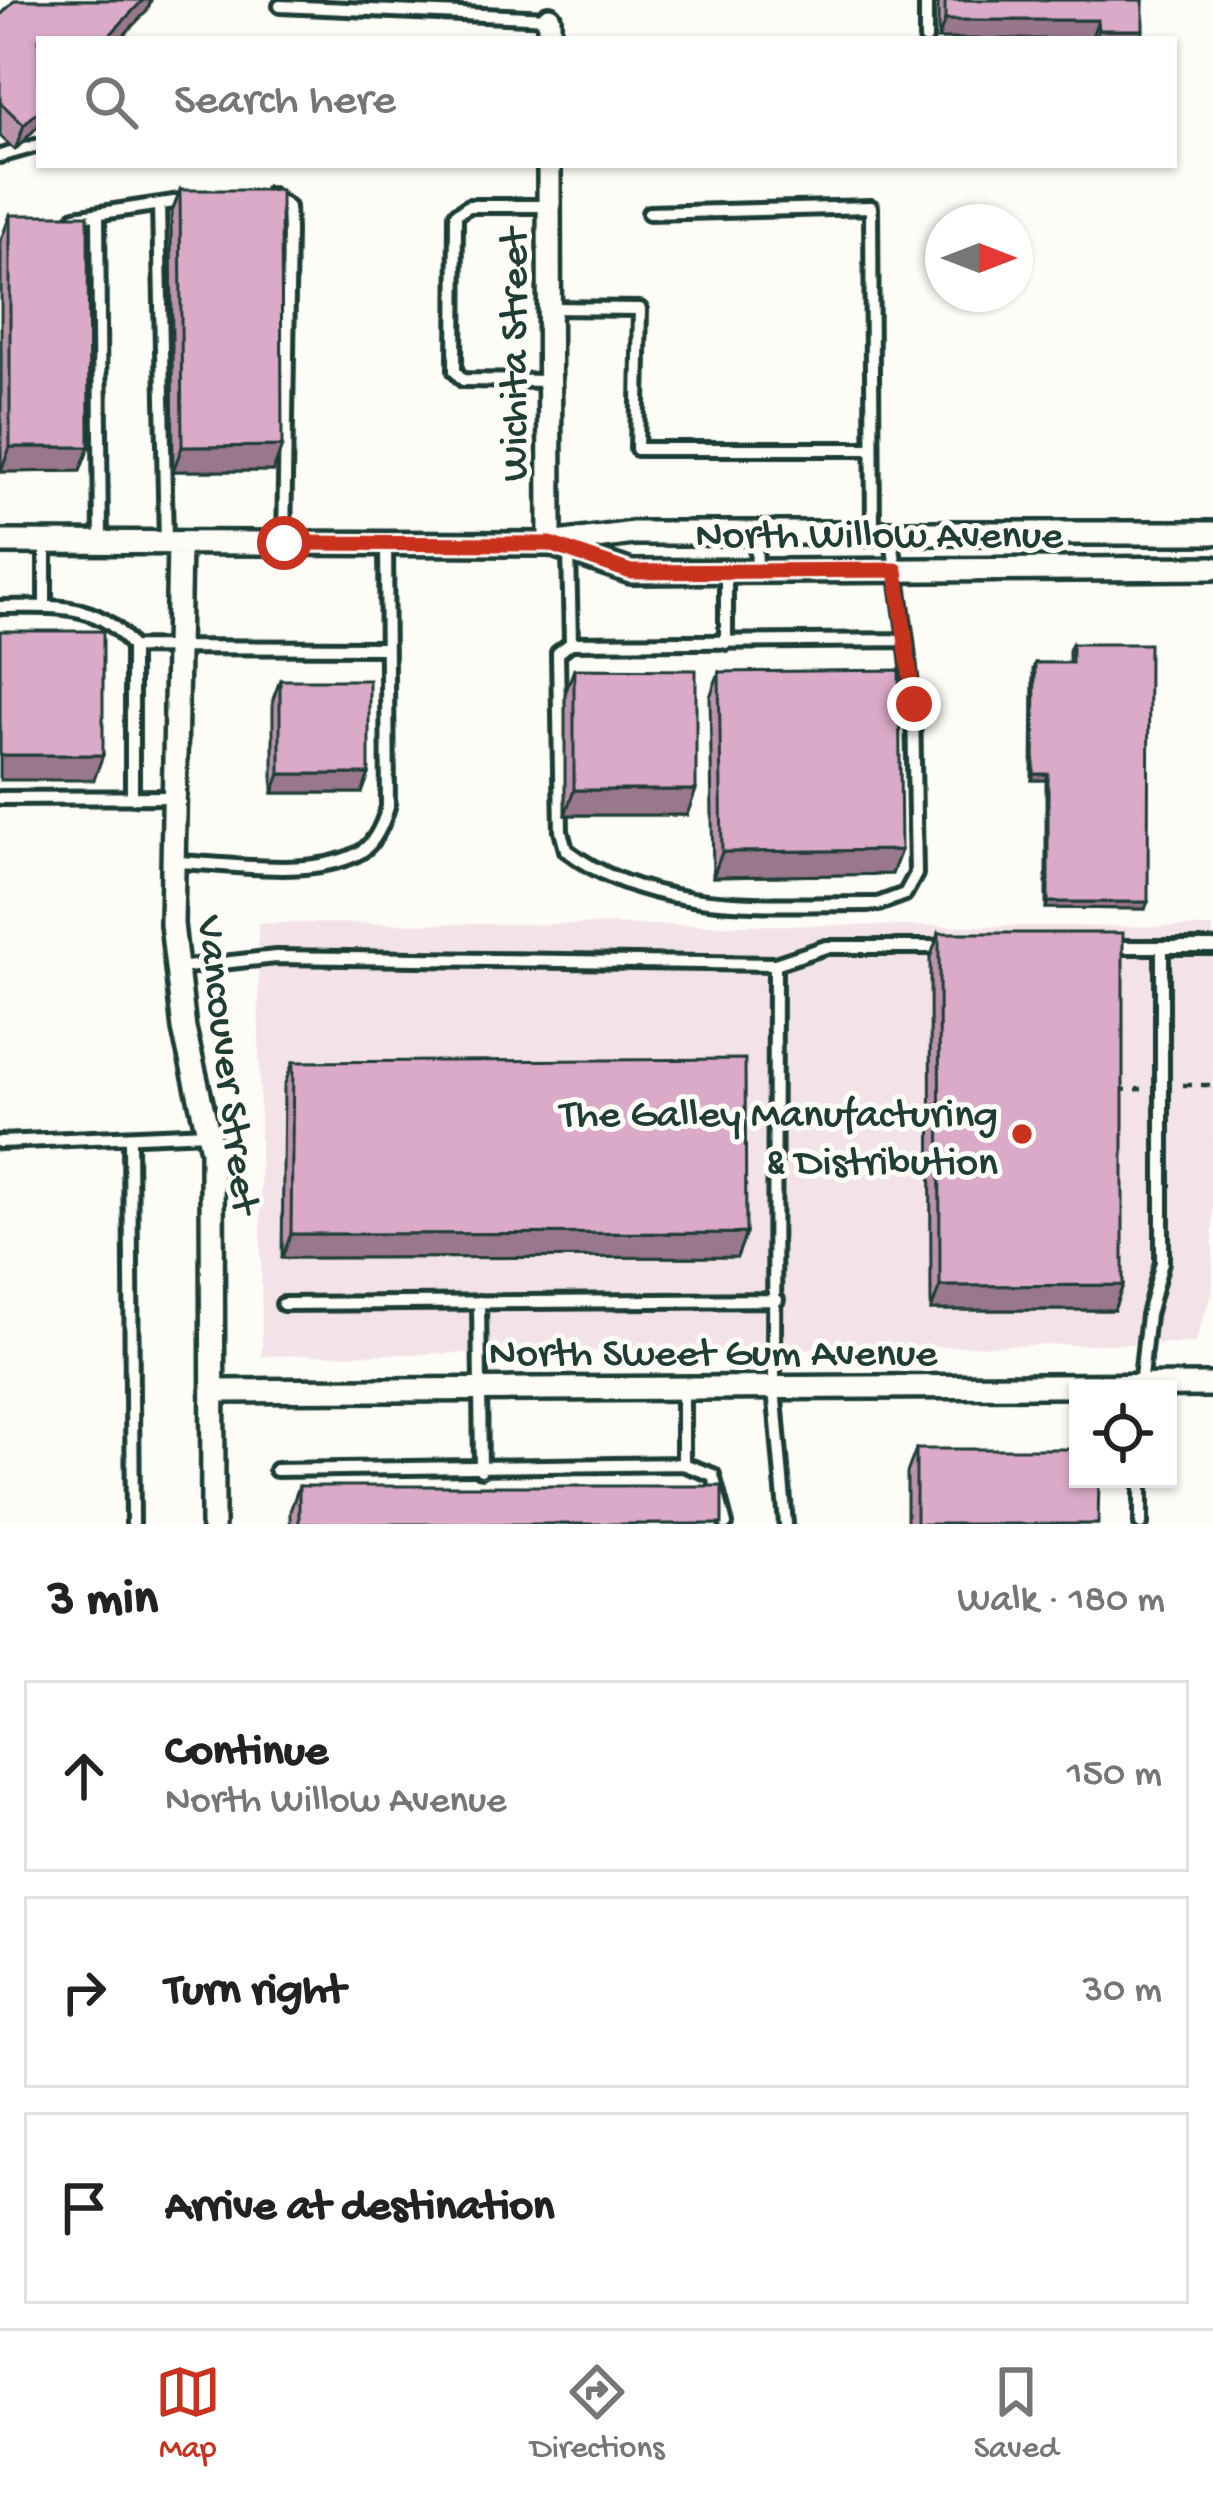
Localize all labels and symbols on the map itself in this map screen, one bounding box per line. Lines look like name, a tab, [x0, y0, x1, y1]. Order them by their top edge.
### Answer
north arrow	[925, 204, 1033, 312]
street label: Wichita Street	[493, 225, 542, 482]
street label: North Willow Avenue	[695, 514, 1064, 563]
route start	[257, 516, 311, 570]
route end	[887, 677, 941, 731]
street label: Vancouver Street	[182, 912, 268, 1220]
place label: The Galley Manufacturing & Distribution	[558, 1093, 998, 1190]
marker: The Galley Manufacturing & Distribution	[1009, 1121, 1035, 1147]
street label: North Sweet Gum Avenue	[489, 1332, 939, 1381]

